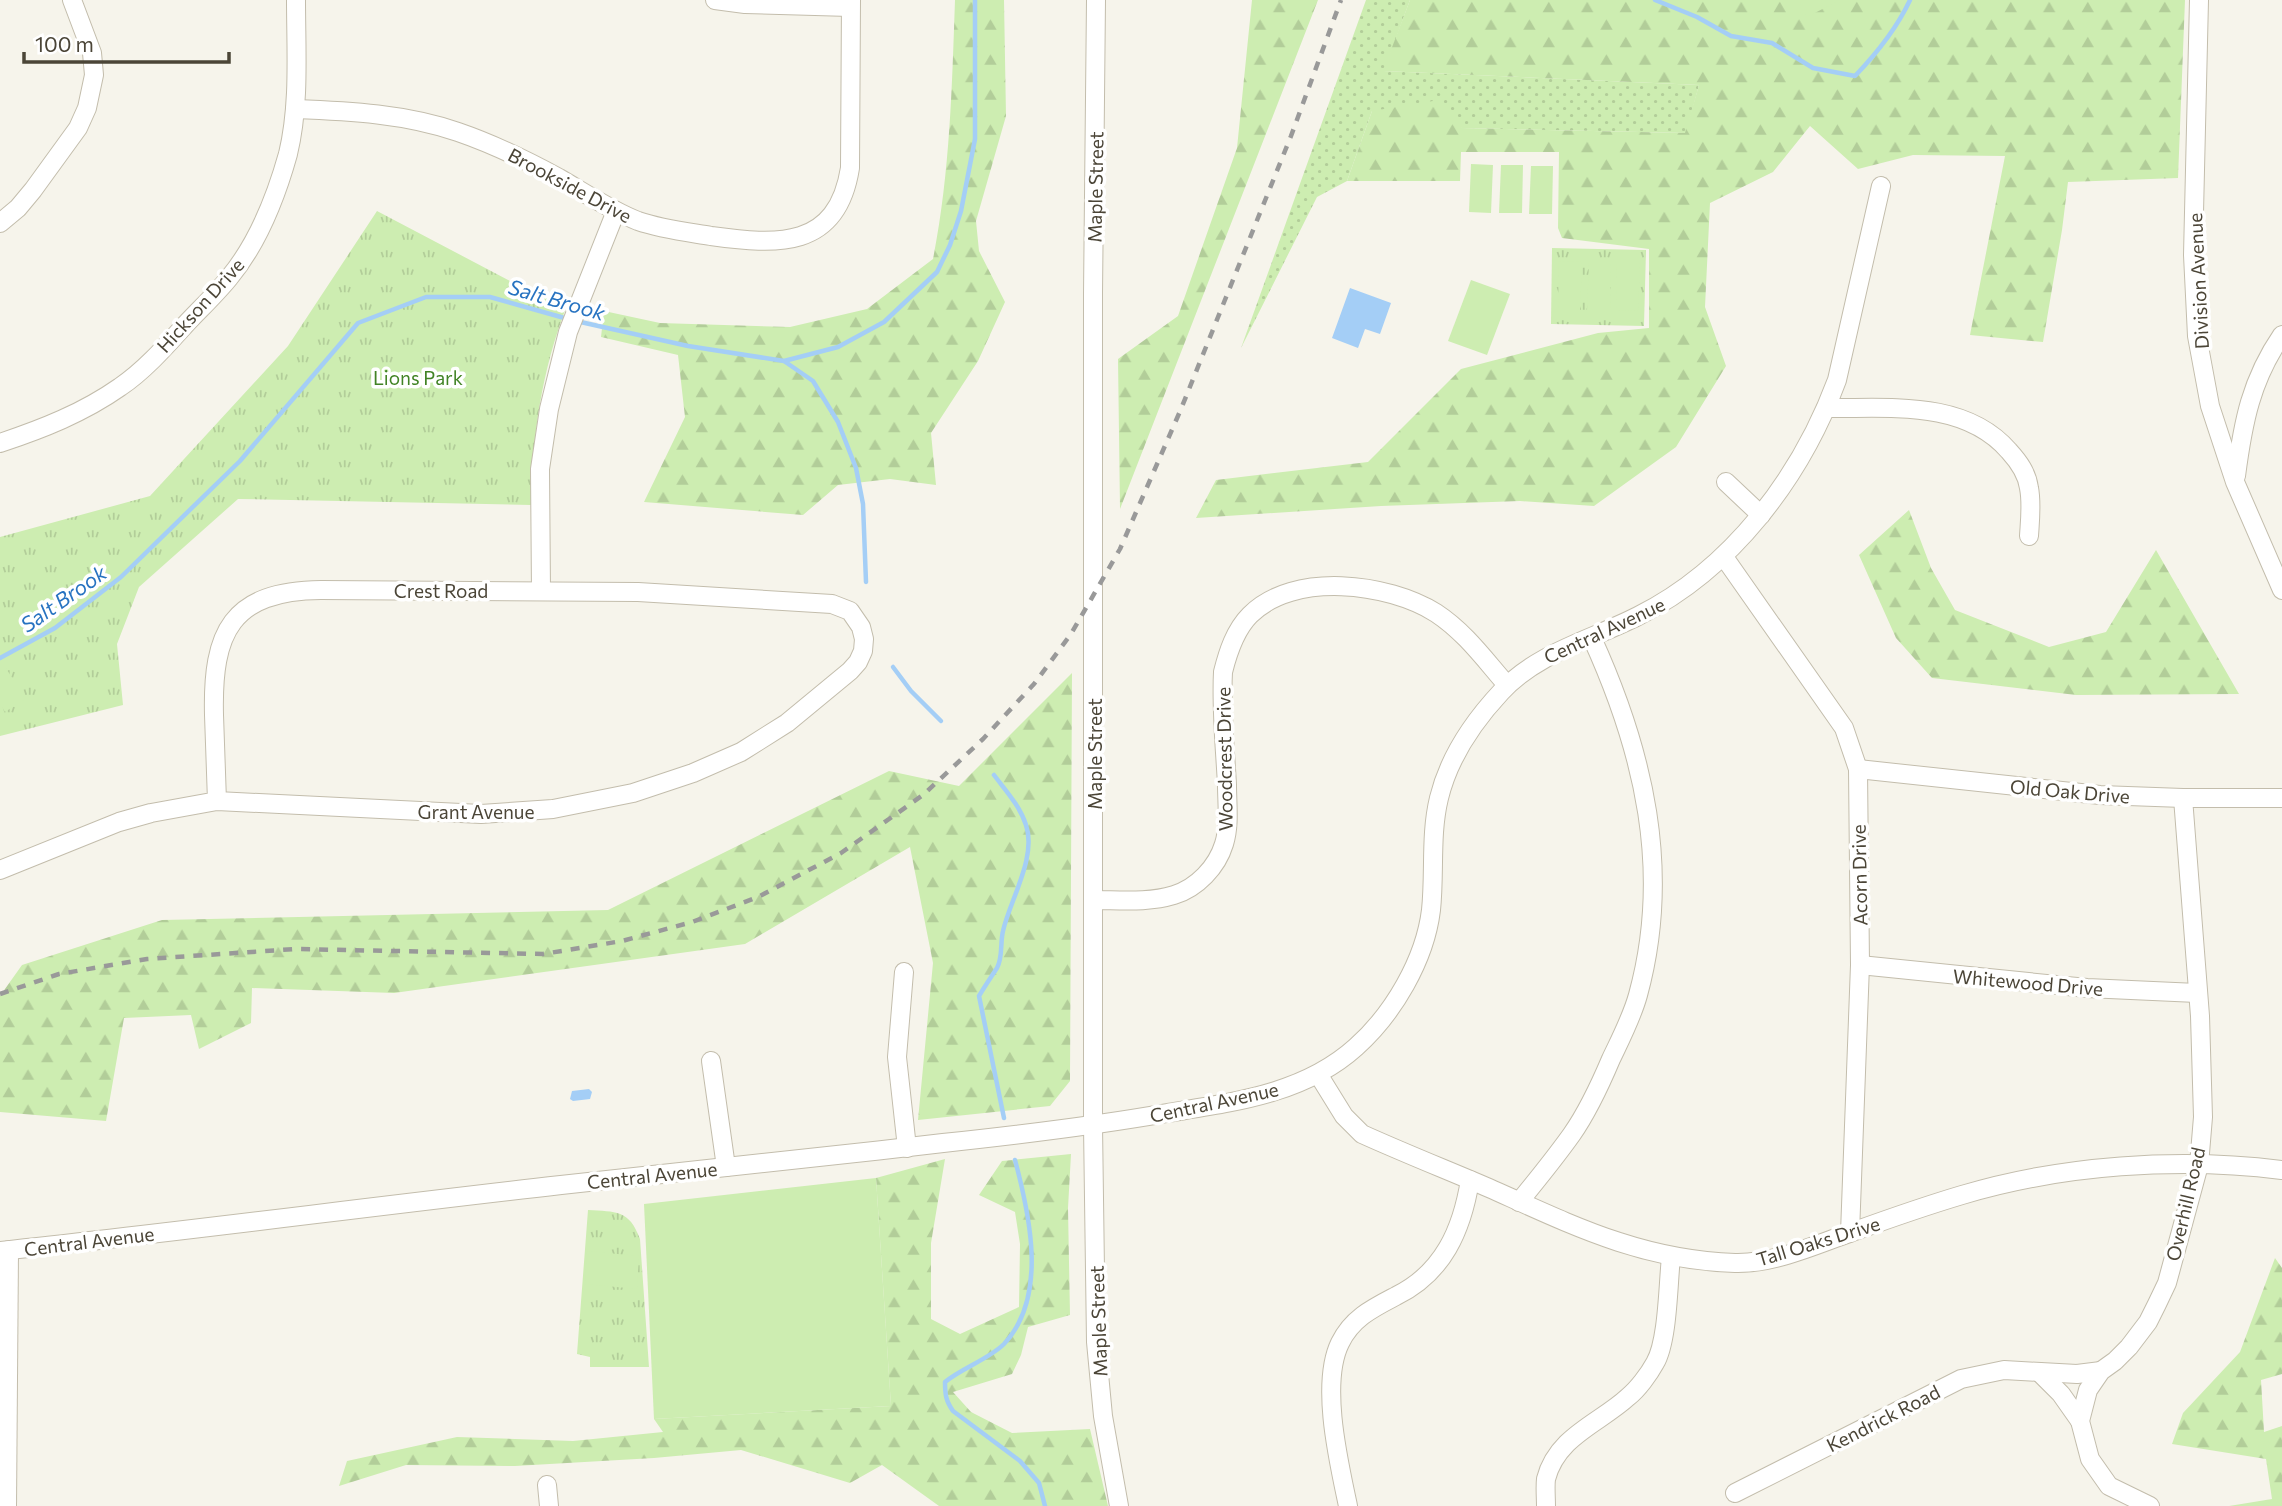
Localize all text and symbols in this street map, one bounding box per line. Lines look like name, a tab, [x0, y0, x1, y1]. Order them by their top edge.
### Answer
scale bar	[24, 21, 229, 65]
text: 100 m	[35, 31, 94, 56]
street label: Maple Street	[1083, 131, 1107, 243]
street label: Brookside Drive	[504, 143, 636, 227]
street label: Division Avenue	[2183, 212, 2213, 350]
street label: Hickson Drive	[152, 253, 248, 357]
water label: Salt Brook	[506, 273, 609, 325]
park label: Lions Park	[373, 366, 463, 389]
water label: Salt Brook	[15, 559, 111, 637]
street label: Crest Road	[394, 579, 488, 602]
street label: Central Avenue	[1540, 592, 1668, 668]
street label: Woodcrest Drive	[1211, 687, 1237, 831]
street label: Maple Street	[1083, 698, 1106, 810]
street label: Old Oak Drive	[2009, 774, 2131, 808]
street label: Grant Avenue	[418, 800, 534, 823]
street label: Acorn Drive	[1847, 824, 1871, 926]
street label: Whitewood Drive	[1952, 964, 2104, 1000]
street label: Central Avenue	[1148, 1077, 1280, 1127]
street label: Overhill Road	[2161, 1145, 2209, 1263]
street label: Central Avenue	[586, 1157, 718, 1193]
street label: Tall Oaks Drive	[1754, 1211, 1882, 1271]
street label: Central Avenue	[23, 1222, 155, 1260]
street label: Maple Street	[1085, 1265, 1111, 1377]
street label: Kendrick Road	[1822, 1380, 1944, 1456]

